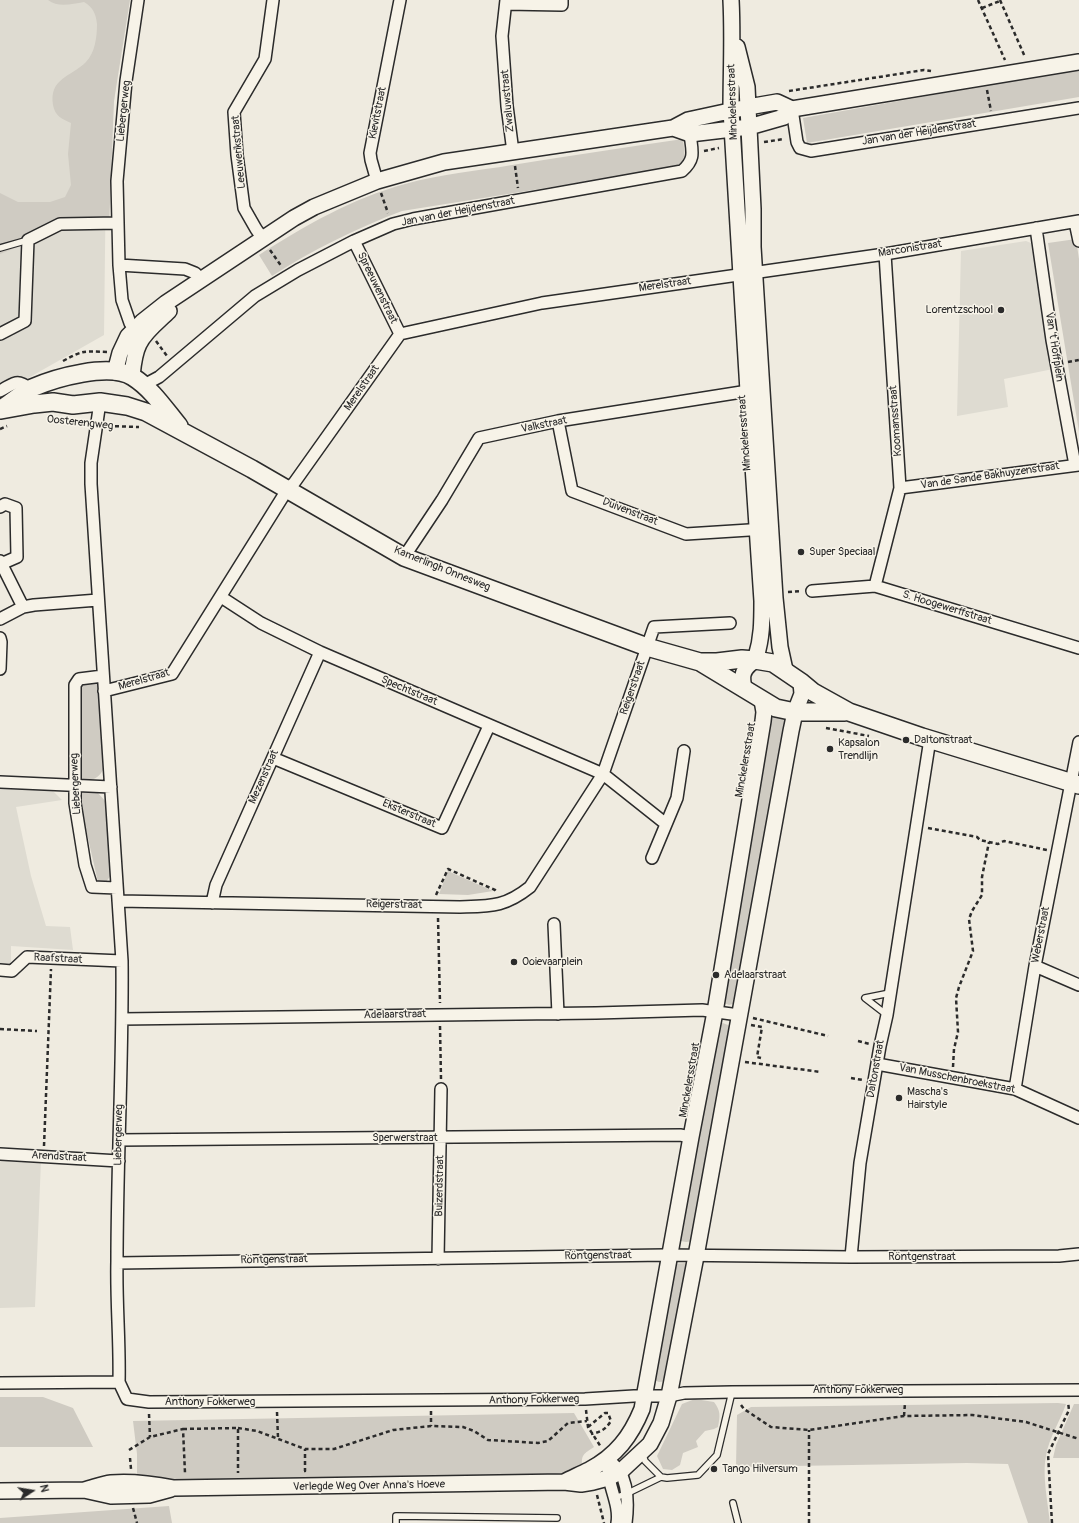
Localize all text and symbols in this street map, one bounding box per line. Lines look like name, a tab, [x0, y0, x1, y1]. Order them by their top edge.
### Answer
street label: Minckelersstraat	[725, 64, 741, 140]
street label: Zwaluwstraat	[499, 69, 517, 133]
street label: Liebergerweg	[114, 80, 134, 142]
street label: Kievitstraat	[366, 86, 390, 140]
street label: Leeuwerikstraat	[229, 115, 249, 189]
street label: Jan van der Heijdenstraat	[861, 117, 977, 149]
street label: Jan van der Heijdenstraat	[400, 195, 516, 229]
street label: Marconistraat	[877, 237, 943, 261]
street label: Spreeuwenstraat	[354, 250, 400, 326]
street label: Merelstraat	[638, 275, 692, 295]
place label: Lorentzschool	[926, 303, 993, 317]
marker: Lorentzschool	[996, 305, 1006, 315]
street label: Van 't Hoffplein	[1042, 311, 1066, 383]
street label: Merelstraat	[341, 363, 383, 413]
street label: Koomansstraat	[887, 385, 905, 457]
street label: Minckelersstraat	[736, 395, 754, 471]
street label: Oosterengweg	[46, 413, 114, 433]
street label: Valkstraat	[520, 414, 568, 436]
street label: Van de Sande Bakhuyzenstraat	[920, 460, 1060, 492]
street label: Duivenstraat	[600, 495, 660, 529]
street label: Kamerlingh Onnesweg	[392, 544, 492, 594]
place label: Super Speciaal	[809, 545, 875, 559]
marker: Super Speciaal	[796, 547, 806, 557]
street label: S. Hoogewerffstraat	[901, 588, 993, 628]
street label: Reigerstraat	[618, 659, 648, 717]
street label: Merelstraat	[117, 666, 171, 694]
street label: Spechtstraat	[379, 673, 439, 709]
street label: Minckelersstraat	[733, 721, 759, 799]
place label: Daltonstraat	[914, 733, 972, 747]
marker: Daltonstraat	[901, 735, 911, 745]
place label: Kapsalon Trendlijn	[838, 736, 880, 762]
marker: Kapsalon Trendlijn	[825, 744, 835, 754]
street label: Mezenstraat	[246, 748, 282, 806]
street label: Liebergerweg	[68, 753, 84, 815]
street label: Eksterstraat	[380, 797, 438, 831]
street label: Reigerstraat	[366, 898, 422, 912]
street label: Weberstraat	[1029, 906, 1053, 964]
street label: Raafstraat	[33, 951, 83, 967]
place label: Ooievaarplein	[522, 955, 583, 969]
marker: Ooievaarplein	[509, 957, 519, 967]
place label: Adelaarstraat	[724, 968, 786, 982]
marker: Adelaarstraat	[711, 970, 721, 980]
street label: Adelaarstraat	[364, 1008, 426, 1022]
street label: Daltonstraat	[864, 1039, 888, 1099]
street label: Minckelersstraat	[677, 1041, 703, 1119]
street label: Van Musschenbroekstraat	[898, 1061, 1016, 1097]
place label: Mascha's Hairstyle	[907, 1085, 948, 1111]
marker: Mascha's Hairstyle	[894, 1093, 904, 1103]
street label: Liebergerweg	[112, 1104, 126, 1166]
street label: Sperwerstraat	[372, 1131, 438, 1145]
street label: Arendstraat	[31, 1149, 87, 1165]
street label: Buizerdstraat	[433, 1155, 447, 1217]
street label: Röntgenstraat	[564, 1249, 632, 1263]
street label: Röntgenstraat	[888, 1250, 956, 1264]
street label: Röntgenstraat	[240, 1253, 308, 1267]
street label: Anthony Fokkerweg	[813, 1383, 903, 1397]
street label: Anthony Fokkerweg	[489, 1393, 579, 1407]
street label: Anthony Fokkerweg	[165, 1395, 255, 1409]
place label: Tango Hilversum	[722, 1462, 798, 1476]
marker: Tango Hilversum	[709, 1464, 719, 1474]
north arrow	[12, 1471, 52, 1511]
street label: Verlegde Weg Over Anna's Hoeve	[293, 1478, 445, 1494]
text: N	[37, 1483, 51, 1493]

